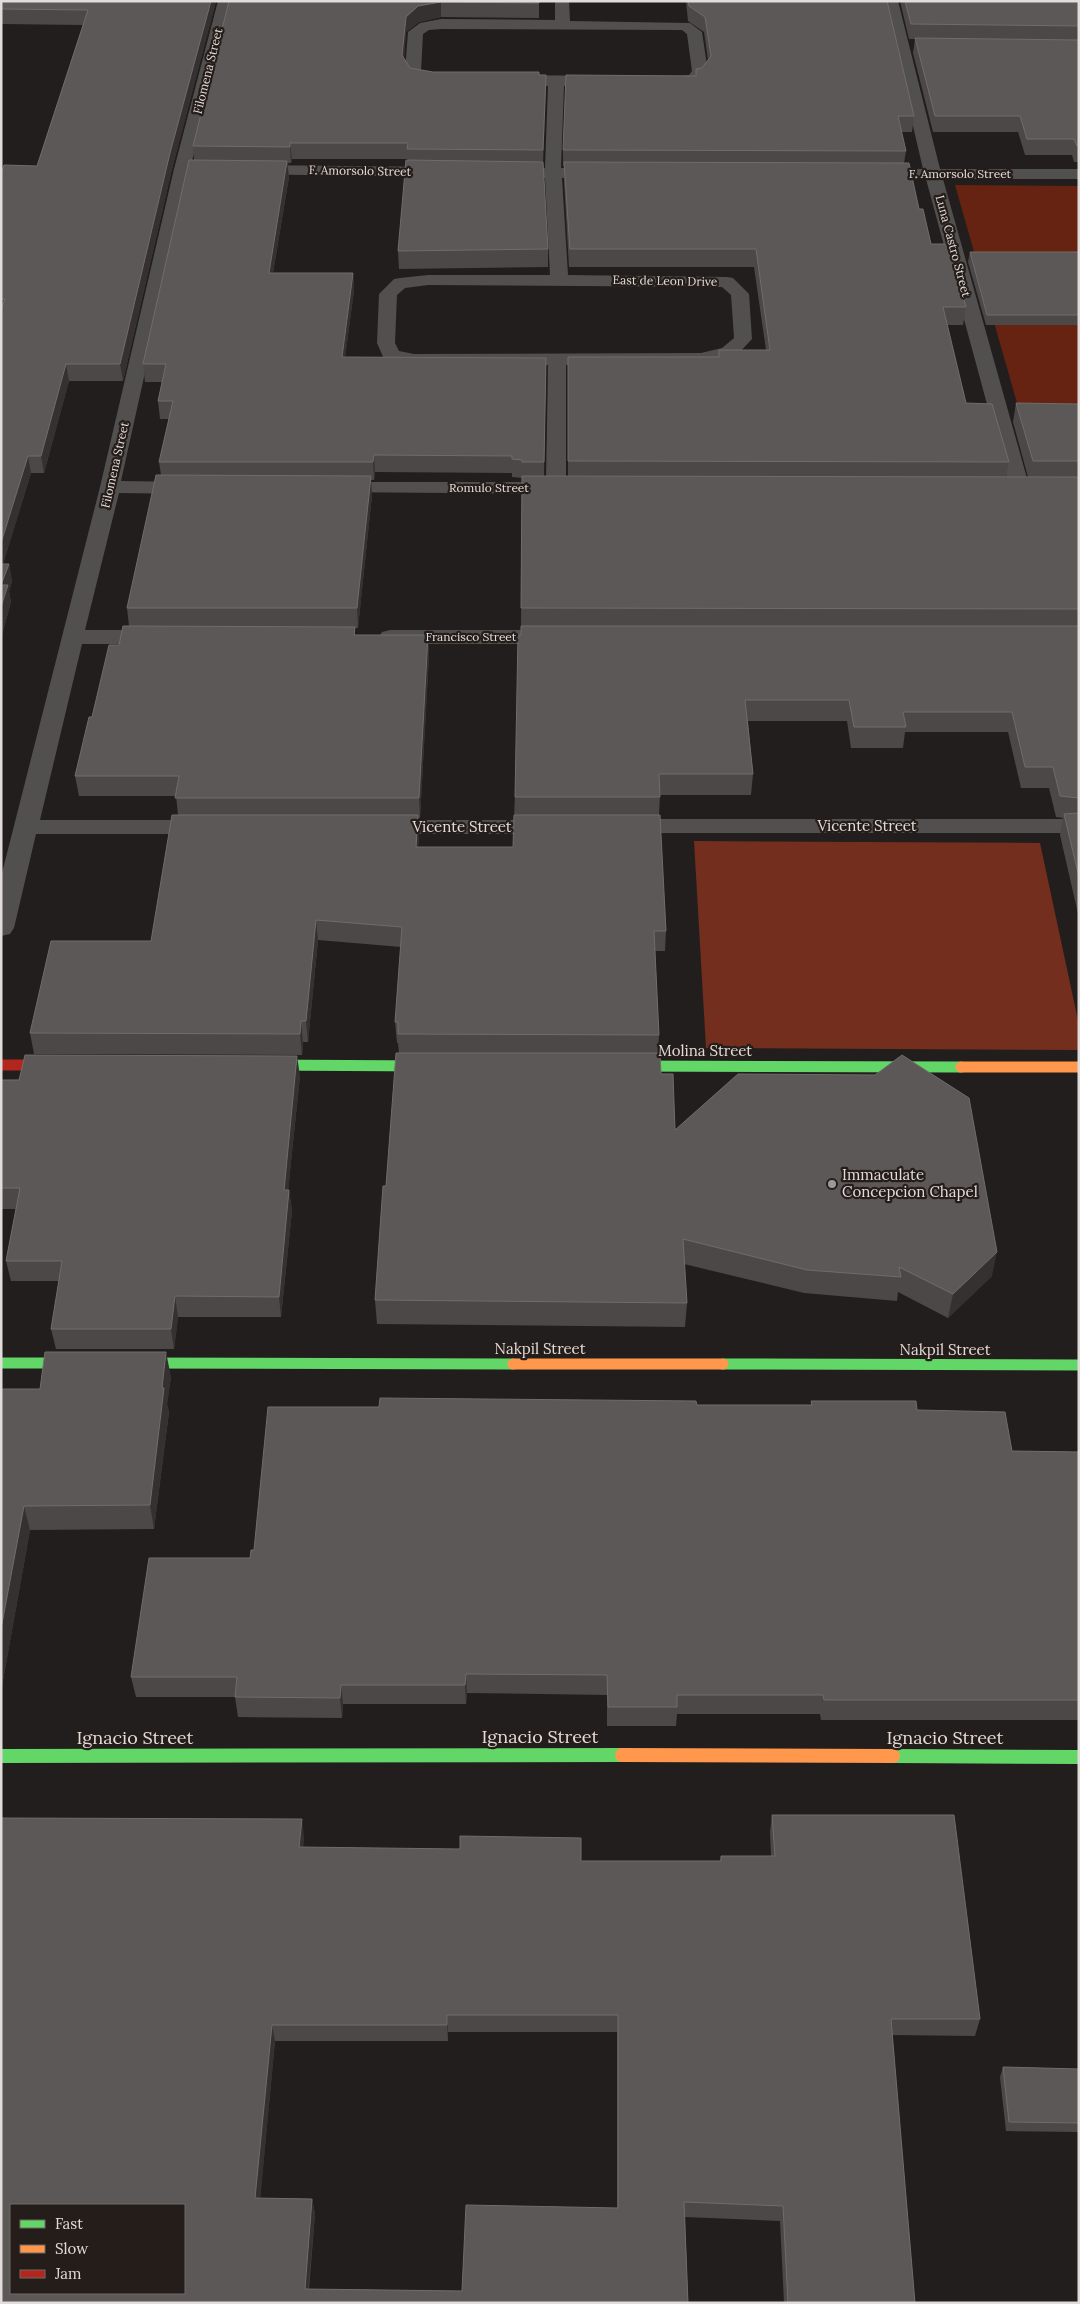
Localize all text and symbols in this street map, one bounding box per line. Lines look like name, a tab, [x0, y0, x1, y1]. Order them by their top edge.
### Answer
street label: Filomena Street	[190, 26, 226, 115]
street label: F. Amorsolo Street	[309, 162, 412, 179]
street label: F. Amorsolo Street	[909, 166, 1012, 181]
street label: Luna Castro Street	[933, 193, 974, 299]
street label: East de Leon Drive	[613, 272, 718, 289]
street label: Filomena Street	[97, 420, 132, 509]
street label: Romulo Street	[449, 480, 529, 495]
street label: Francisco Street	[426, 629, 517, 644]
street label: Vicente Street	[816, 816, 917, 835]
street label: Vicente Street	[411, 817, 512, 836]
street label: Molina Street	[658, 1041, 752, 1060]
place label: Immaculate Concepcion Chapel	[842, 1165, 978, 1201]
marker: Immaculate Concepcion Chapel	[826, 1178, 838, 1190]
street label: Nakpil Street	[495, 1339, 586, 1358]
street label: Nakpil Street	[900, 1340, 991, 1359]
street label: Ignacio Street	[482, 1725, 598, 1748]
street label: Ignacio Street	[77, 1726, 193, 1749]
street label: Ignacio Street	[887, 1726, 1003, 1749]
legend	[10, 2204, 185, 2294]
text: Fast	[55, 2214, 83, 2233]
text: Slow	[55, 2239, 88, 2258]
text: Jam	[54, 2264, 82, 2283]

